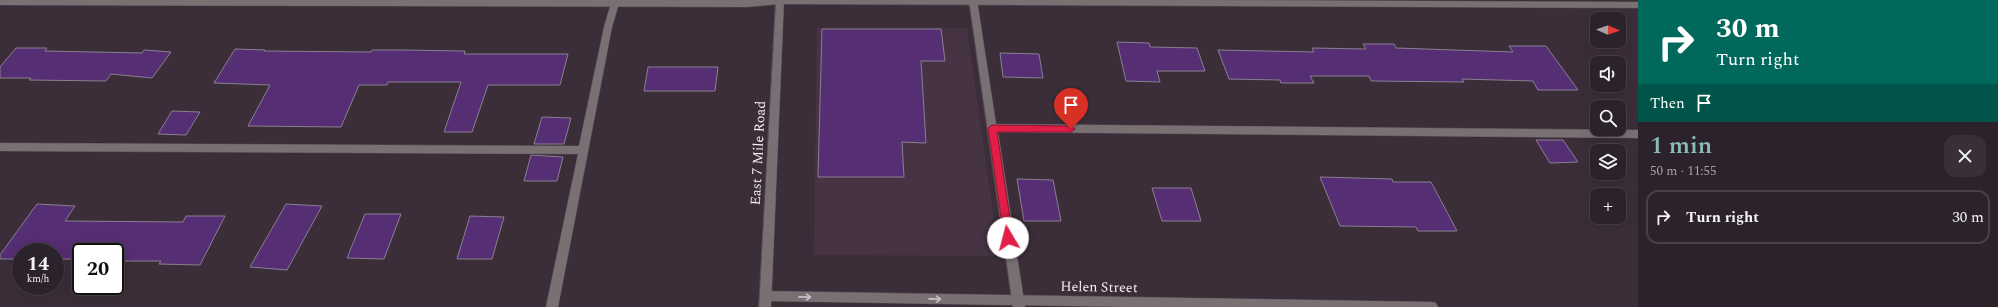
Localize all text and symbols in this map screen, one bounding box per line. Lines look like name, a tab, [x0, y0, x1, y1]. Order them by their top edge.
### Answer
text: 30 m	[1716, 7, 1780, 50]
north arrow	[1590, 12, 1626, 48]
map controls	[1590, 12, 1626, 224]
icon: right	[1650, 16, 1702, 68]
text: Turn right	[1716, 46, 1799, 73]
button: sound	[1590, 56, 1626, 92]
pin	[1054, 88, 1088, 129]
text: Then	[1650, 92, 1685, 115]
icon: arrive	[1693, 92, 1715, 114]
icon: arrive	[1060, 94, 1082, 116]
street label: East 7 Mile Road	[745, 100, 771, 206]
button: search	[1590, 100, 1626, 136]
text: 1 min	[1650, 128, 1712, 164]
button: close	[1944, 135, 1986, 177]
button: layers	[1590, 144, 1626, 180]
text: 50 m · 11:55	[1650, 161, 1716, 181]
button: +	[1590, 188, 1626, 224]
icon: right	[1652, 206, 1674, 228]
text: Turn right	[1686, 206, 1759, 229]
text: 30 m	[1952, 206, 1984, 229]
position arrow	[987, 217, 1029, 259]
speed limit sign: 20	[72, 243, 124, 295]
text: 14	[27, 249, 49, 279]
text: km/h	[27, 271, 49, 287]
street label: Helen Street	[1060, 276, 1138, 298]
one-way arrow	[798, 293, 811, 301]
one-way arrow	[928, 295, 941, 303]

